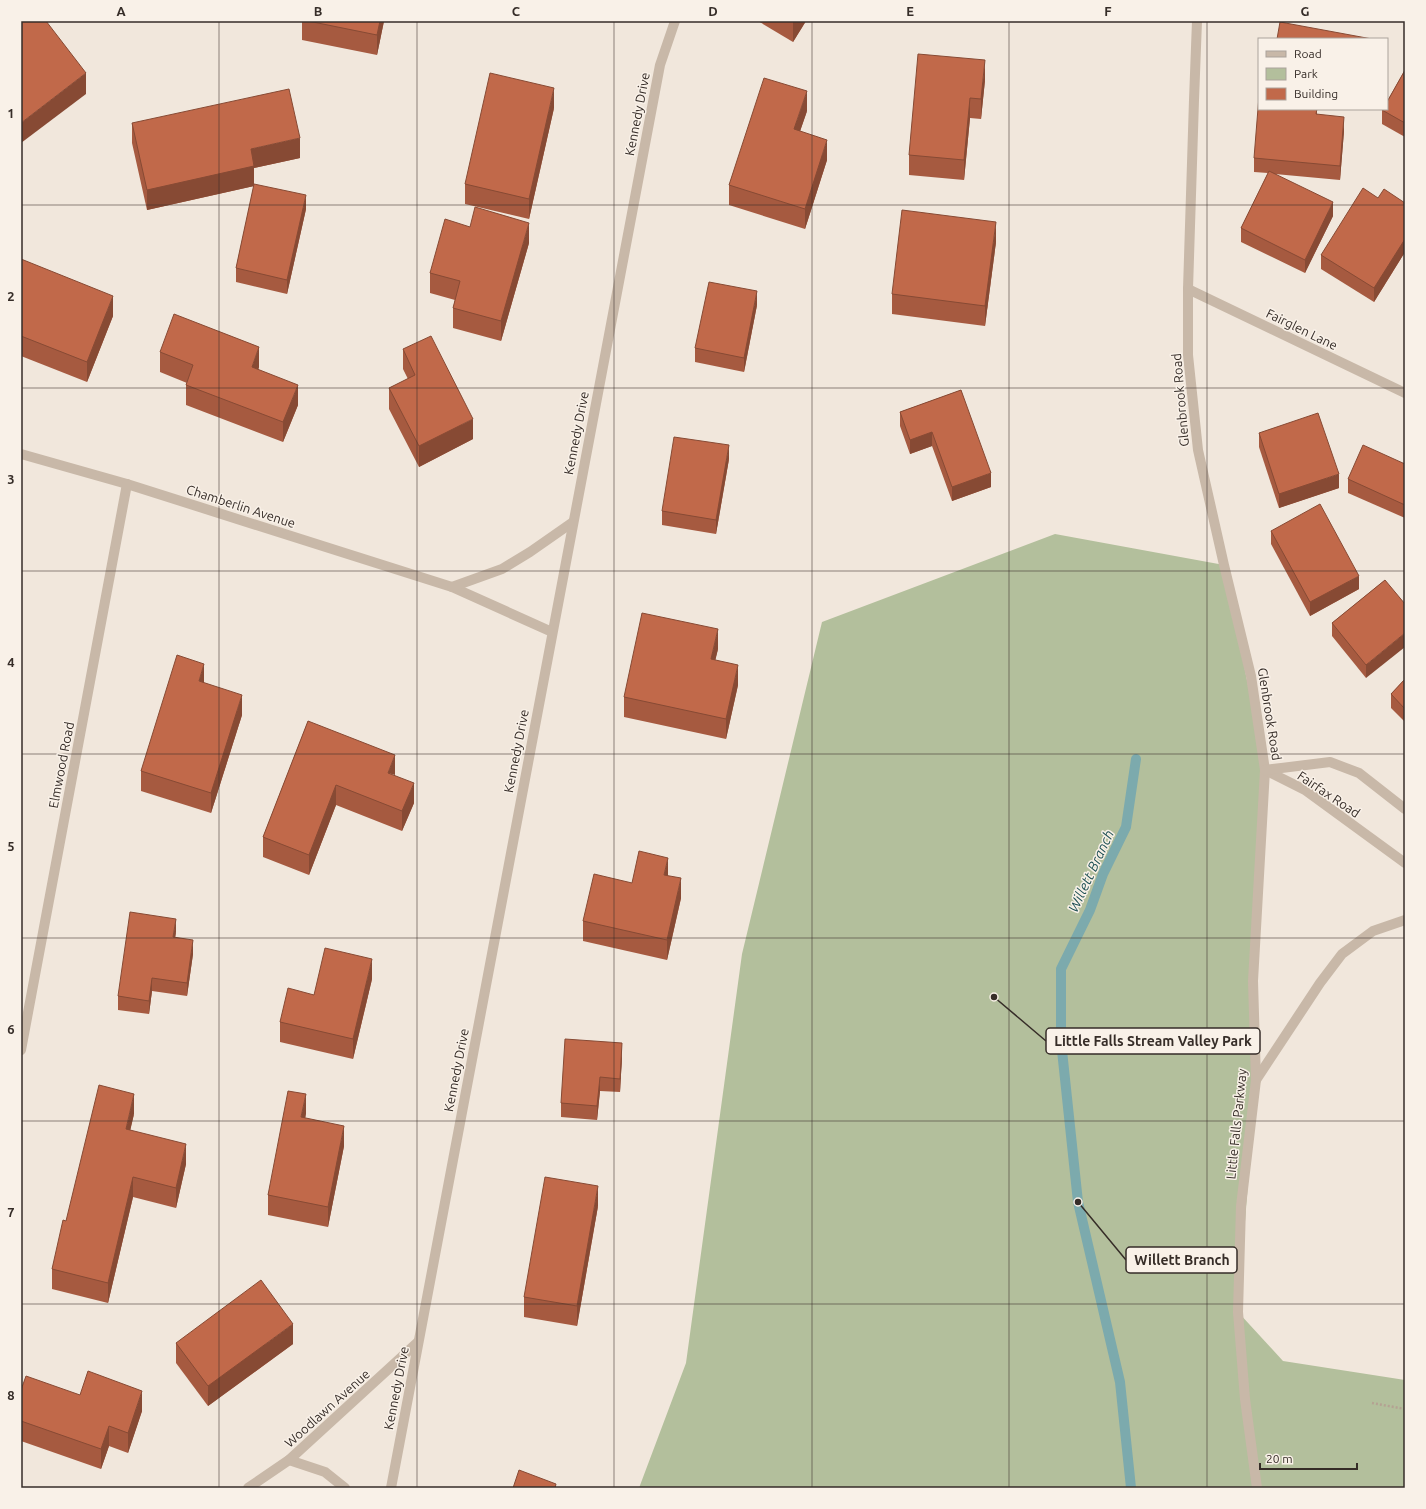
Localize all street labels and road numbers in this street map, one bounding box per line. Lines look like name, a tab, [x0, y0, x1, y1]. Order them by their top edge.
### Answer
street label: Kennedy Drive	[622, 71, 652, 157]
street label: Fairglen Lane	[1264, 306, 1340, 352]
street label: Glenbrook Road	[1169, 353, 1191, 447]
street label: Kennedy Drive	[561, 390, 591, 476]
street label: Chamberlin Avenue	[185, 482, 297, 530]
street label: Glenbrook Road	[1256, 667, 1284, 761]
street label: Kennedy Drive	[501, 708, 531, 794]
street label: Elmwood Road	[46, 721, 76, 809]
street label: Fairfax Road	[1295, 768, 1363, 820]
street label: Kennedy Drive	[441, 1027, 471, 1113]
street label: Little Falls Parkway	[1223, 1068, 1249, 1180]
street label: Kennedy Drive	[381, 1345, 411, 1431]
street label: Woodlawn Avenue	[282, 1366, 372, 1450]

